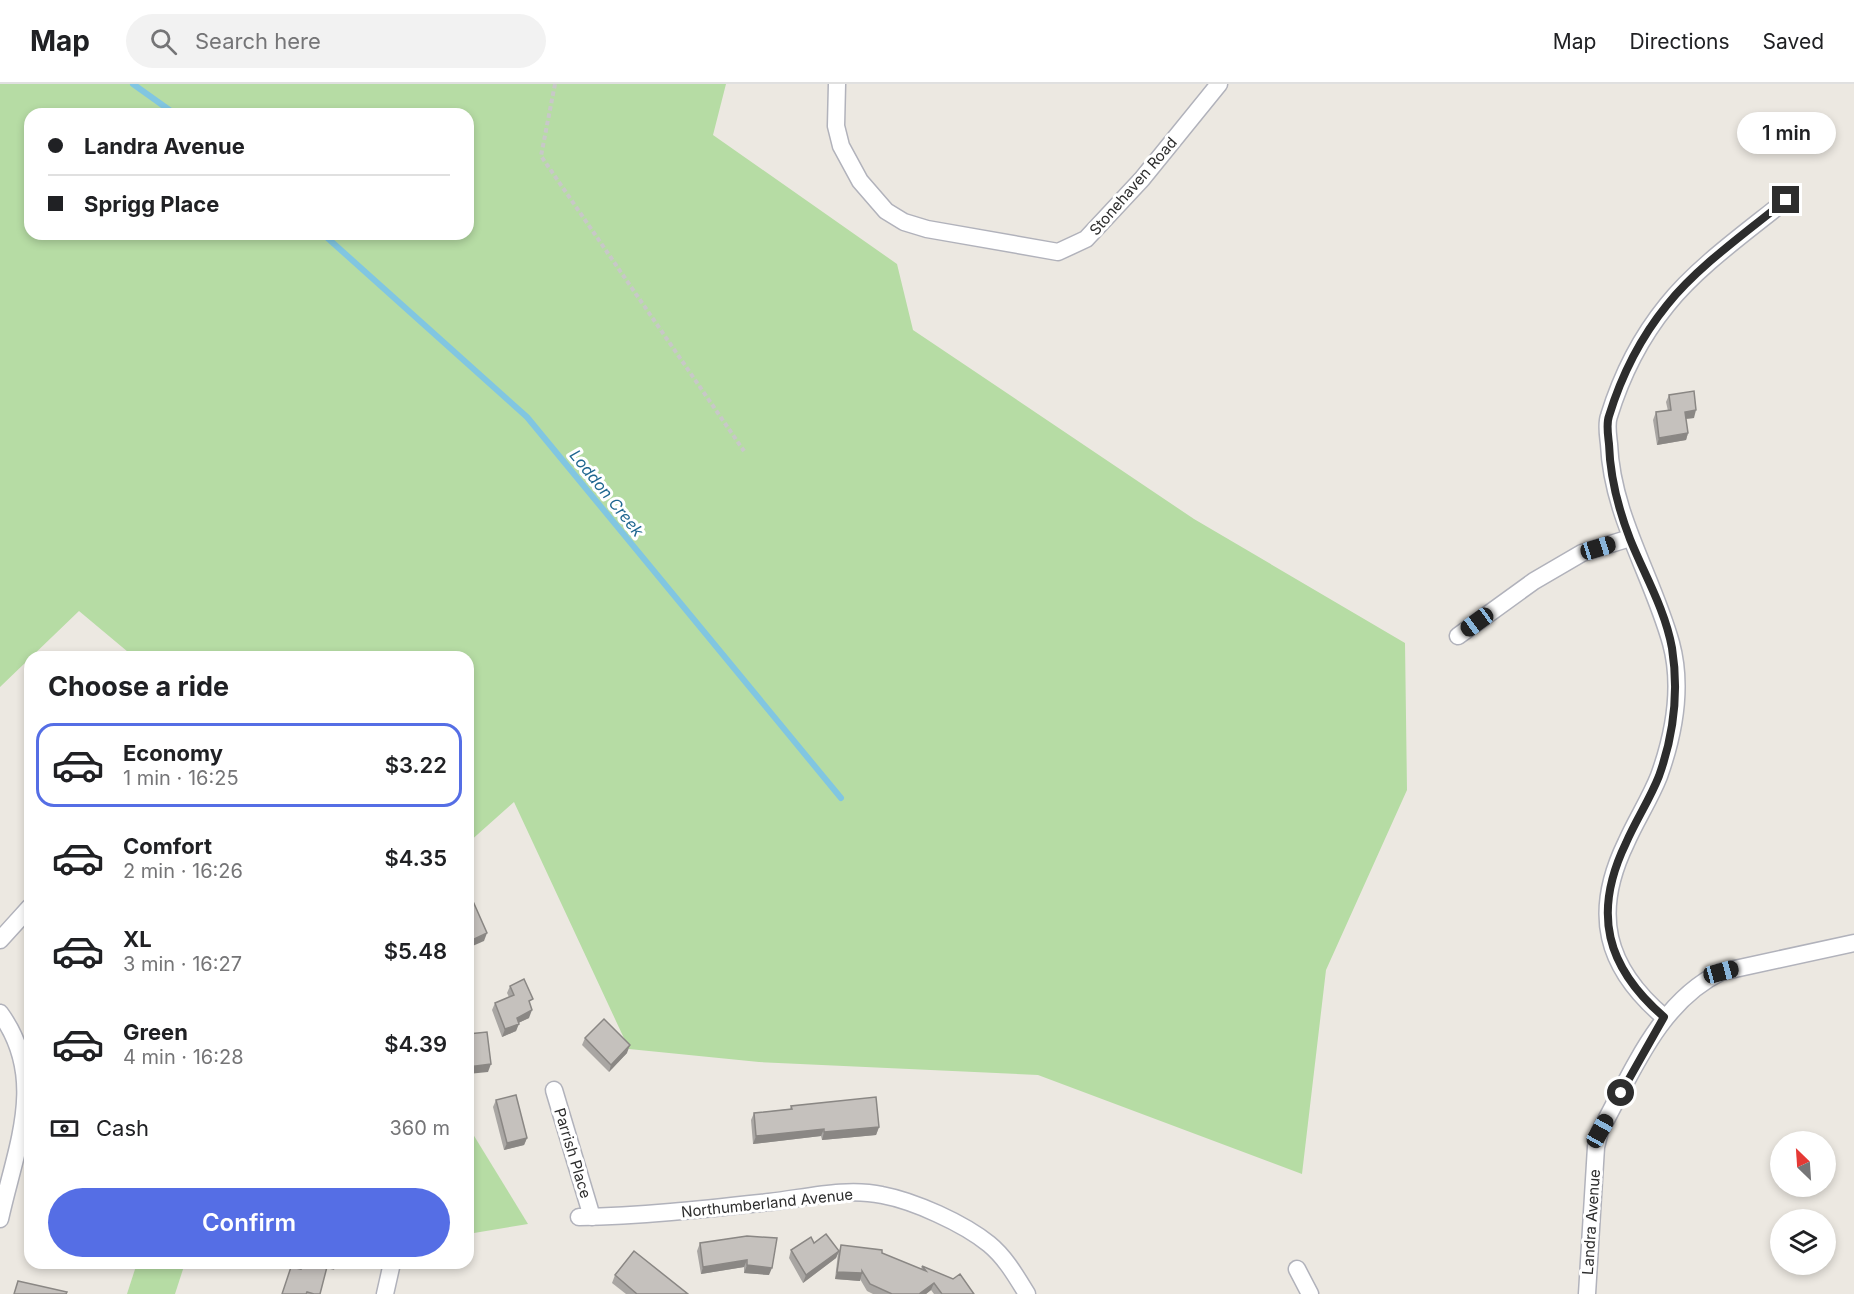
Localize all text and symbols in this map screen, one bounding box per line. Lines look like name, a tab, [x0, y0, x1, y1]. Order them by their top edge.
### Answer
search box	[126, 14, 546, 68]
text: Map	[30, 24, 90, 58]
icon: search	[147, 25, 180, 58]
text: Search here	[195, 28, 321, 54]
text: Map	[1553, 29, 1596, 54]
text: Directions	[1629, 29, 1730, 54]
text: Saved	[1763, 29, 1824, 54]
callout: 1 min	[1736, 113, 1836, 155]
text: 1 min	[1762, 121, 1811, 145]
text: Landra Avenue	[84, 133, 245, 159]
street label: Stonehaven Road	[1085, 133, 1181, 239]
route end	[1772, 186, 1799, 213]
text: Sprigg Place	[84, 191, 219, 217]
water label: Loddon Creek	[566, 445, 648, 541]
car	[1578, 534, 1618, 562]
car	[1457, 604, 1497, 640]
text: Choose a ride	[48, 670, 229, 703]
icon: car	[51, 738, 105, 792]
text: Economy	[123, 740, 223, 766]
text: $3.22	[385, 752, 447, 778]
text: 1 min · 16:25	[123, 766, 239, 790]
icon: car	[51, 831, 105, 885]
text: Comfort	[123, 833, 212, 859]
text: $4.35	[384, 845, 447, 871]
text: 2 min · 16:26	[123, 859, 243, 883]
icon: car	[51, 924, 105, 978]
text: XL	[123, 926, 152, 952]
text: $5.48	[384, 938, 447, 964]
text: 3 min · 16:27	[123, 952, 242, 976]
car	[1701, 959, 1741, 985]
icon: car	[51, 1017, 105, 1071]
text: Green	[123, 1019, 188, 1045]
text: $4.39	[384, 1031, 447, 1057]
text: 4 min · 16:28	[123, 1045, 244, 1069]
route start	[1607, 1079, 1634, 1106]
street label: Parrish Place	[550, 1106, 596, 1200]
car	[1583, 1111, 1617, 1151]
icon: cash	[48, 1112, 81, 1145]
text: Cash	[96, 1115, 149, 1141]
text: 360 m	[389, 1116, 450, 1140]
north arrow	[1770, 1131, 1836, 1197]
map controls	[1770, 1131, 1836, 1275]
street label: Landra Avenue	[1578, 1168, 1604, 1276]
street label: Northumberland Avenue	[680, 1185, 854, 1221]
button: Confirm	[48, 1188, 450, 1257]
button: layers	[1770, 1209, 1836, 1275]

